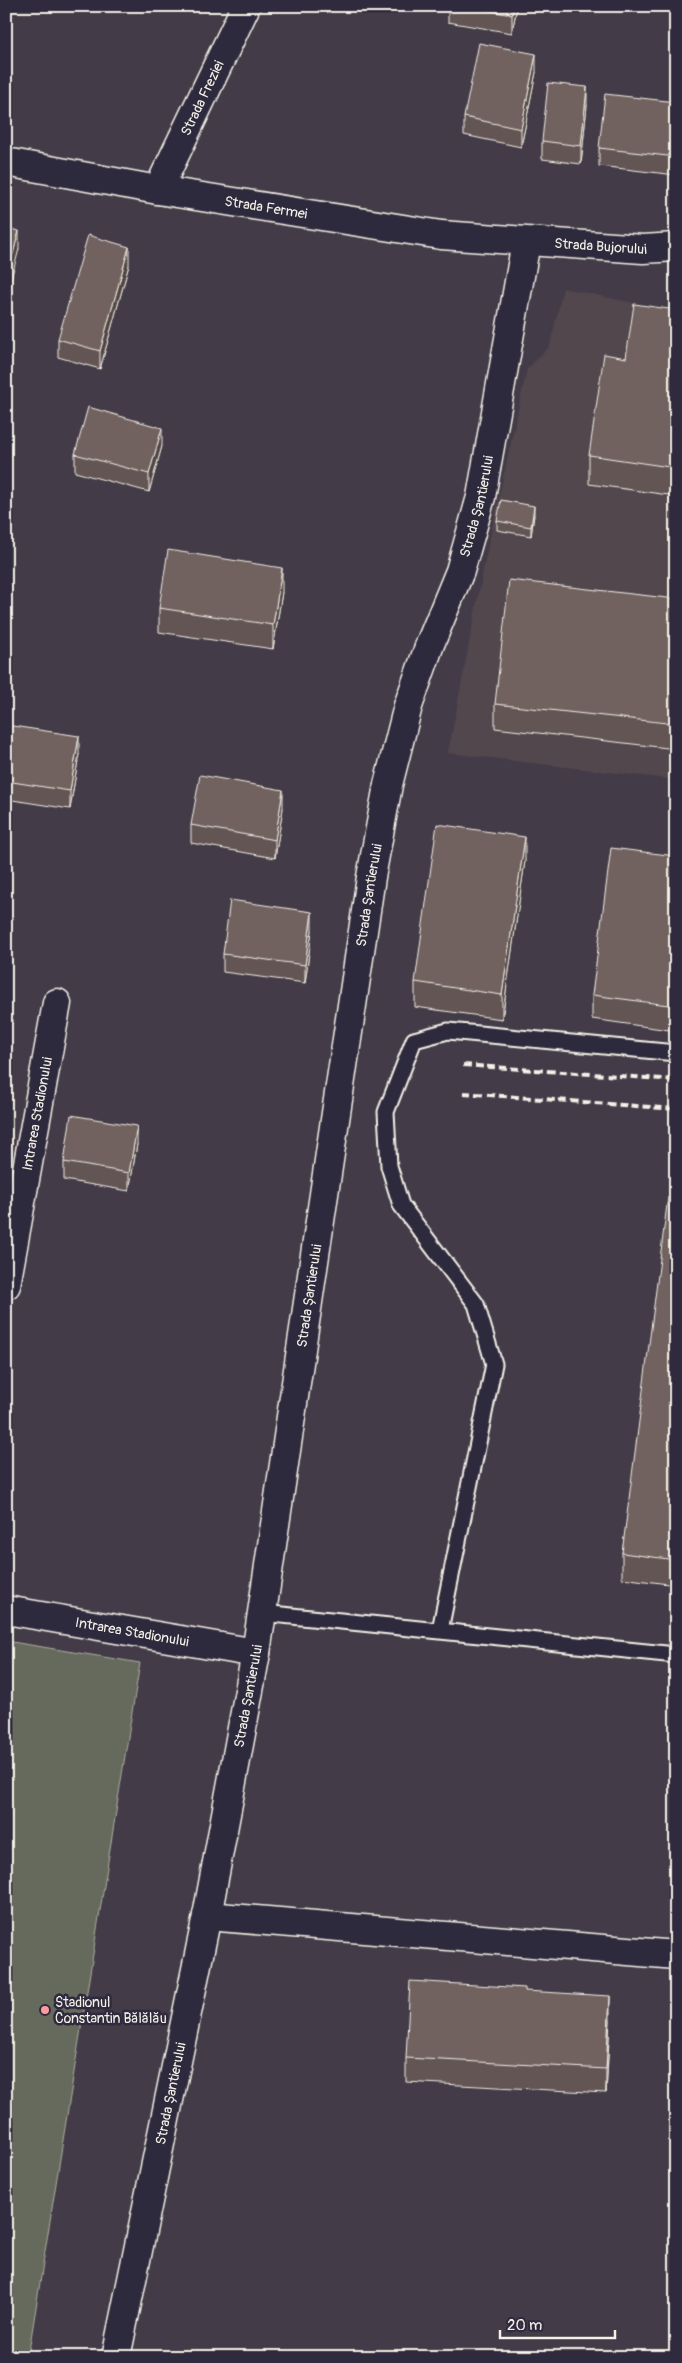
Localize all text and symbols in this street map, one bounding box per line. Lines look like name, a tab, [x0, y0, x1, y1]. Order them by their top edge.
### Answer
street label: Strada Freziei	[177, 57, 227, 138]
street label: Strada Fermei	[223, 192, 309, 222]
street label: Strada Bujorului	[554, 234, 648, 258]
street label: Strada Șantierului	[456, 454, 497, 559]
street label: Strada Șantierului	[352, 842, 386, 948]
street label: Intrarea Stadionului	[18, 1055, 56, 1172]
street label: Strada Șantierului	[293, 1243, 325, 1348]
street label: Intrarea Stadionului	[74, 1614, 191, 1650]
street label: Strada Șantierului	[230, 1643, 266, 1749]
place label: Stadionul Constantin Bălălău	[55, 1994, 167, 2027]
marker: Stadionul Constantin Bălălău	[39, 2004, 51, 2016]
street label: Strada Șantierului	[152, 2040, 189, 2146]
scale bar	[500, 2308, 614, 2340]
text: 20 m	[507, 2316, 542, 2335]

